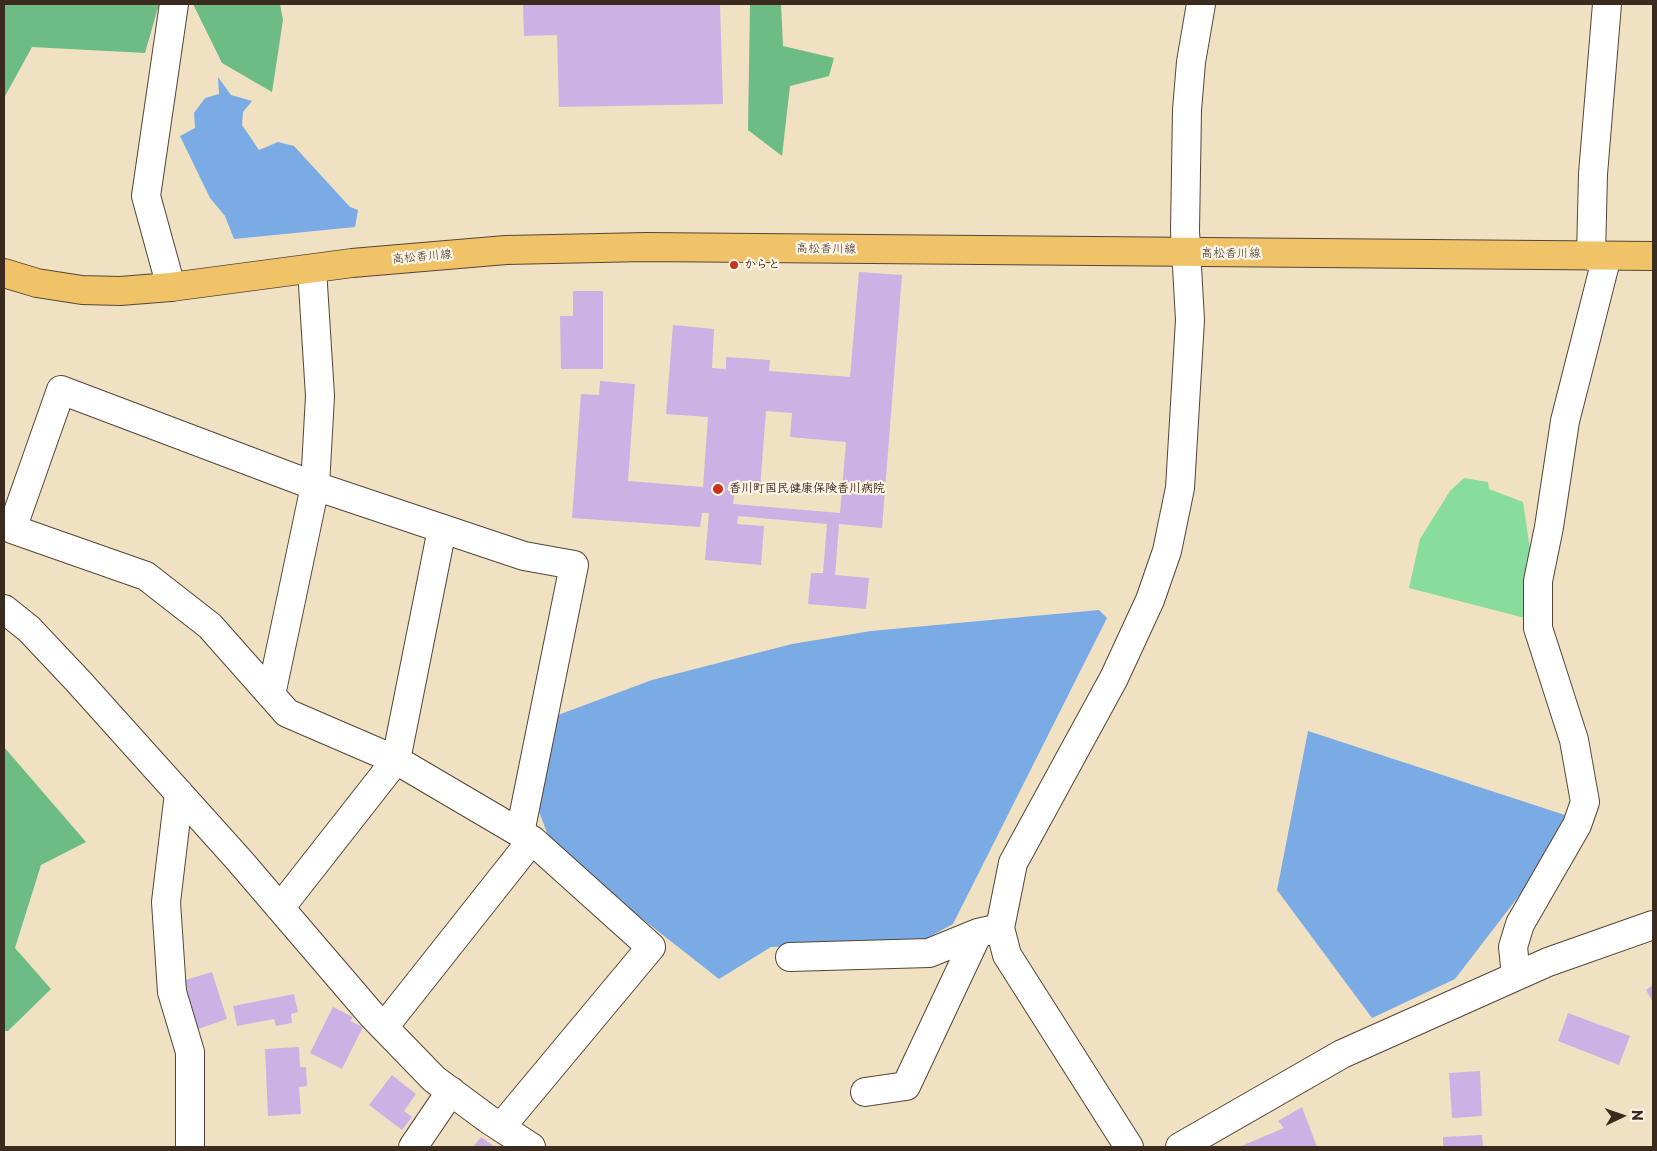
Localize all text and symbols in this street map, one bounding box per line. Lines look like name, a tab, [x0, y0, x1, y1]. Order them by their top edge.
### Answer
street label: 高松香川線	[796, 241, 856, 257]
street label: 高松香川線	[391, 247, 453, 267]
street label: 高松香川線	[1201, 247, 1261, 261]
place label: からと	[744, 258, 780, 272]
marker: からと	[728, 259, 740, 271]
marker: 香川町国民健康保険香川病院	[711, 482, 725, 496]
place label: 香川町国民健康保険香川病院	[729, 482, 885, 496]
north arrow	[1597, 1091, 1647, 1141]
text: N	[1627, 1109, 1648, 1121]

